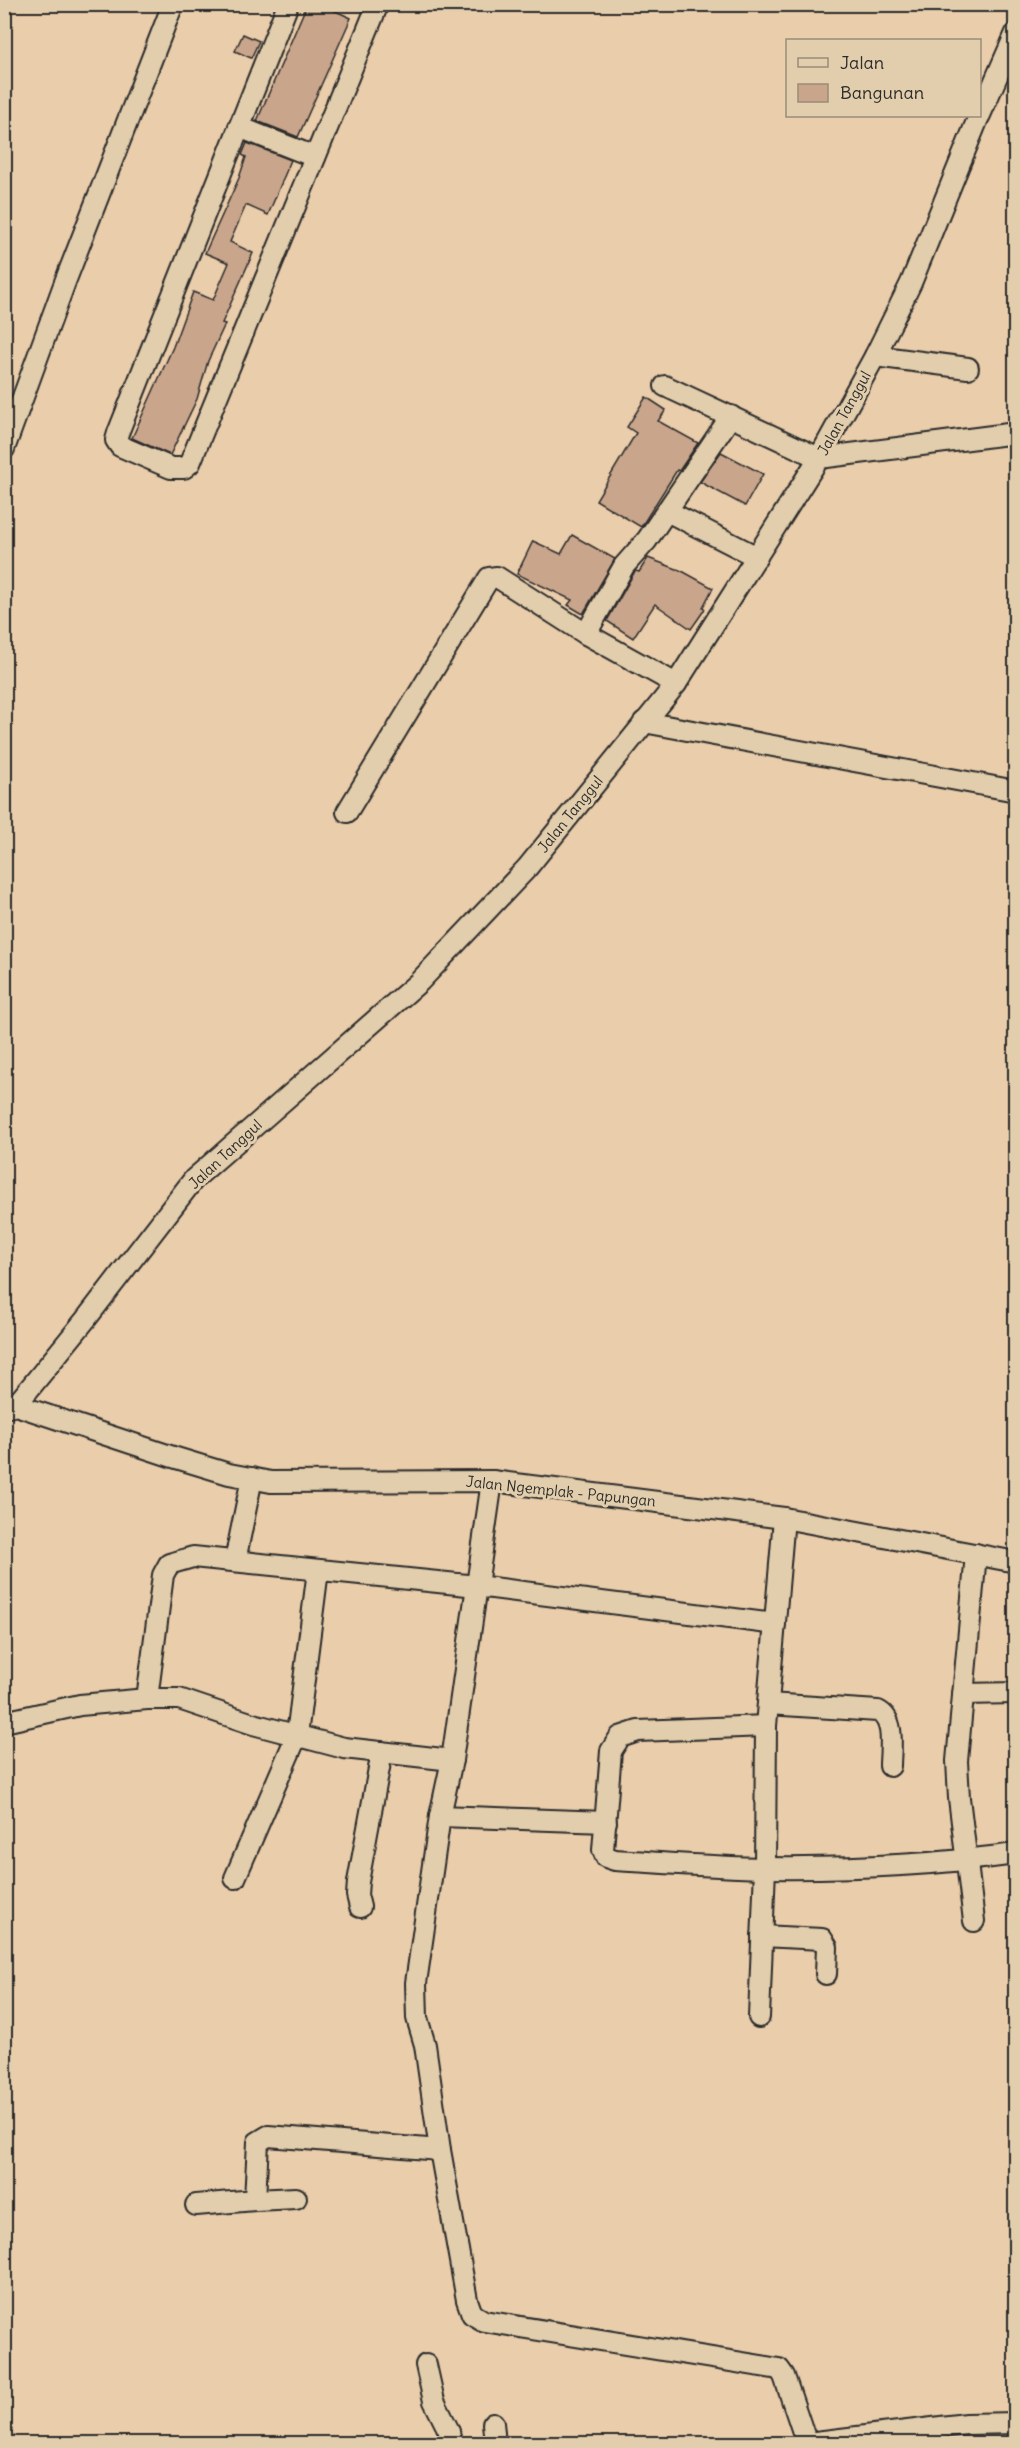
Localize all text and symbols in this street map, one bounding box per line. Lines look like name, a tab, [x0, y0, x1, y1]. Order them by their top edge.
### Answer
legend	[786, 39, 981, 117]
text: Jalan	[840, 51, 884, 74]
text: Bangunan	[840, 81, 924, 104]
street label: Jalan Tanggul	[813, 368, 875, 458]
street label: Jalan Tanggul	[533, 772, 607, 856]
street label: Jalan Tanggul	[184, 1115, 266, 1193]
street label: Jalan Ngemplak - Papungan	[465, 1472, 657, 1510]

